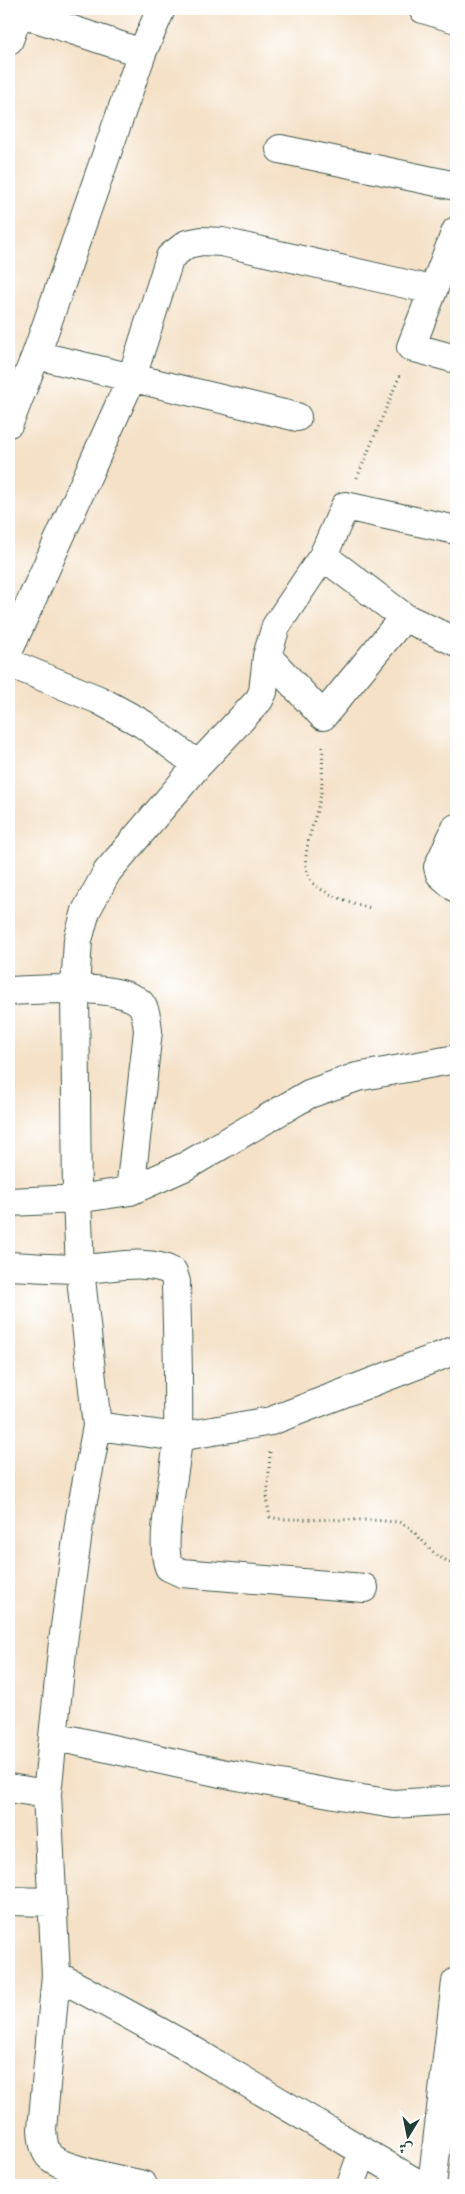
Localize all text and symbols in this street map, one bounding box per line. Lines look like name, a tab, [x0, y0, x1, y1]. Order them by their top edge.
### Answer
north arrow	[382, 2112, 432, 2162]
text: ش	[397, 2136, 415, 2158]

